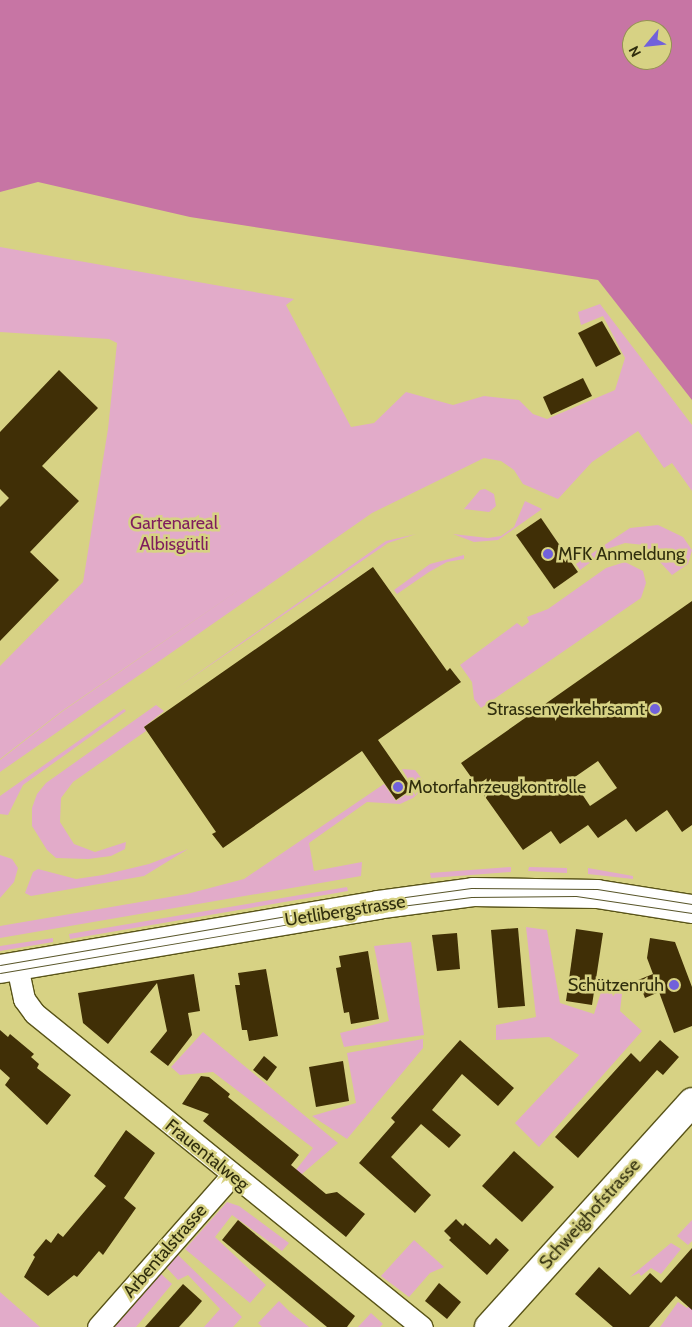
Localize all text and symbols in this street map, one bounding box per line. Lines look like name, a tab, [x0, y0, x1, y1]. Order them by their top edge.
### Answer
north arrow	[622, 20, 672, 70]
text: N	[624, 43, 645, 60]
park label: Gartenareal Albisgütli	[130, 513, 218, 556]
place label: MFK Anmeldung	[558, 543, 685, 565]
marker: MFK Anmeldung	[542, 548, 554, 560]
place label: Strassenverkehrsamt	[487, 698, 645, 720]
marker: Strassenverkehrsamt	[649, 703, 661, 715]
place label: Motorfahrzeugkontrolle	[408, 776, 586, 798]
marker: Motorfahrzeugkontrolle	[392, 781, 404, 793]
street label: Uetlibergstrasse	[283, 891, 407, 931]
place label: Schützenruh	[568, 974, 664, 996]
marker: Schützenruh	[668, 979, 680, 991]
street label: Frauentalweg	[161, 1115, 253, 1195]
street label: Schweighofstrasse	[535, 1155, 645, 1273]
street label: Arbentalstrasse	[119, 1200, 211, 1302]

